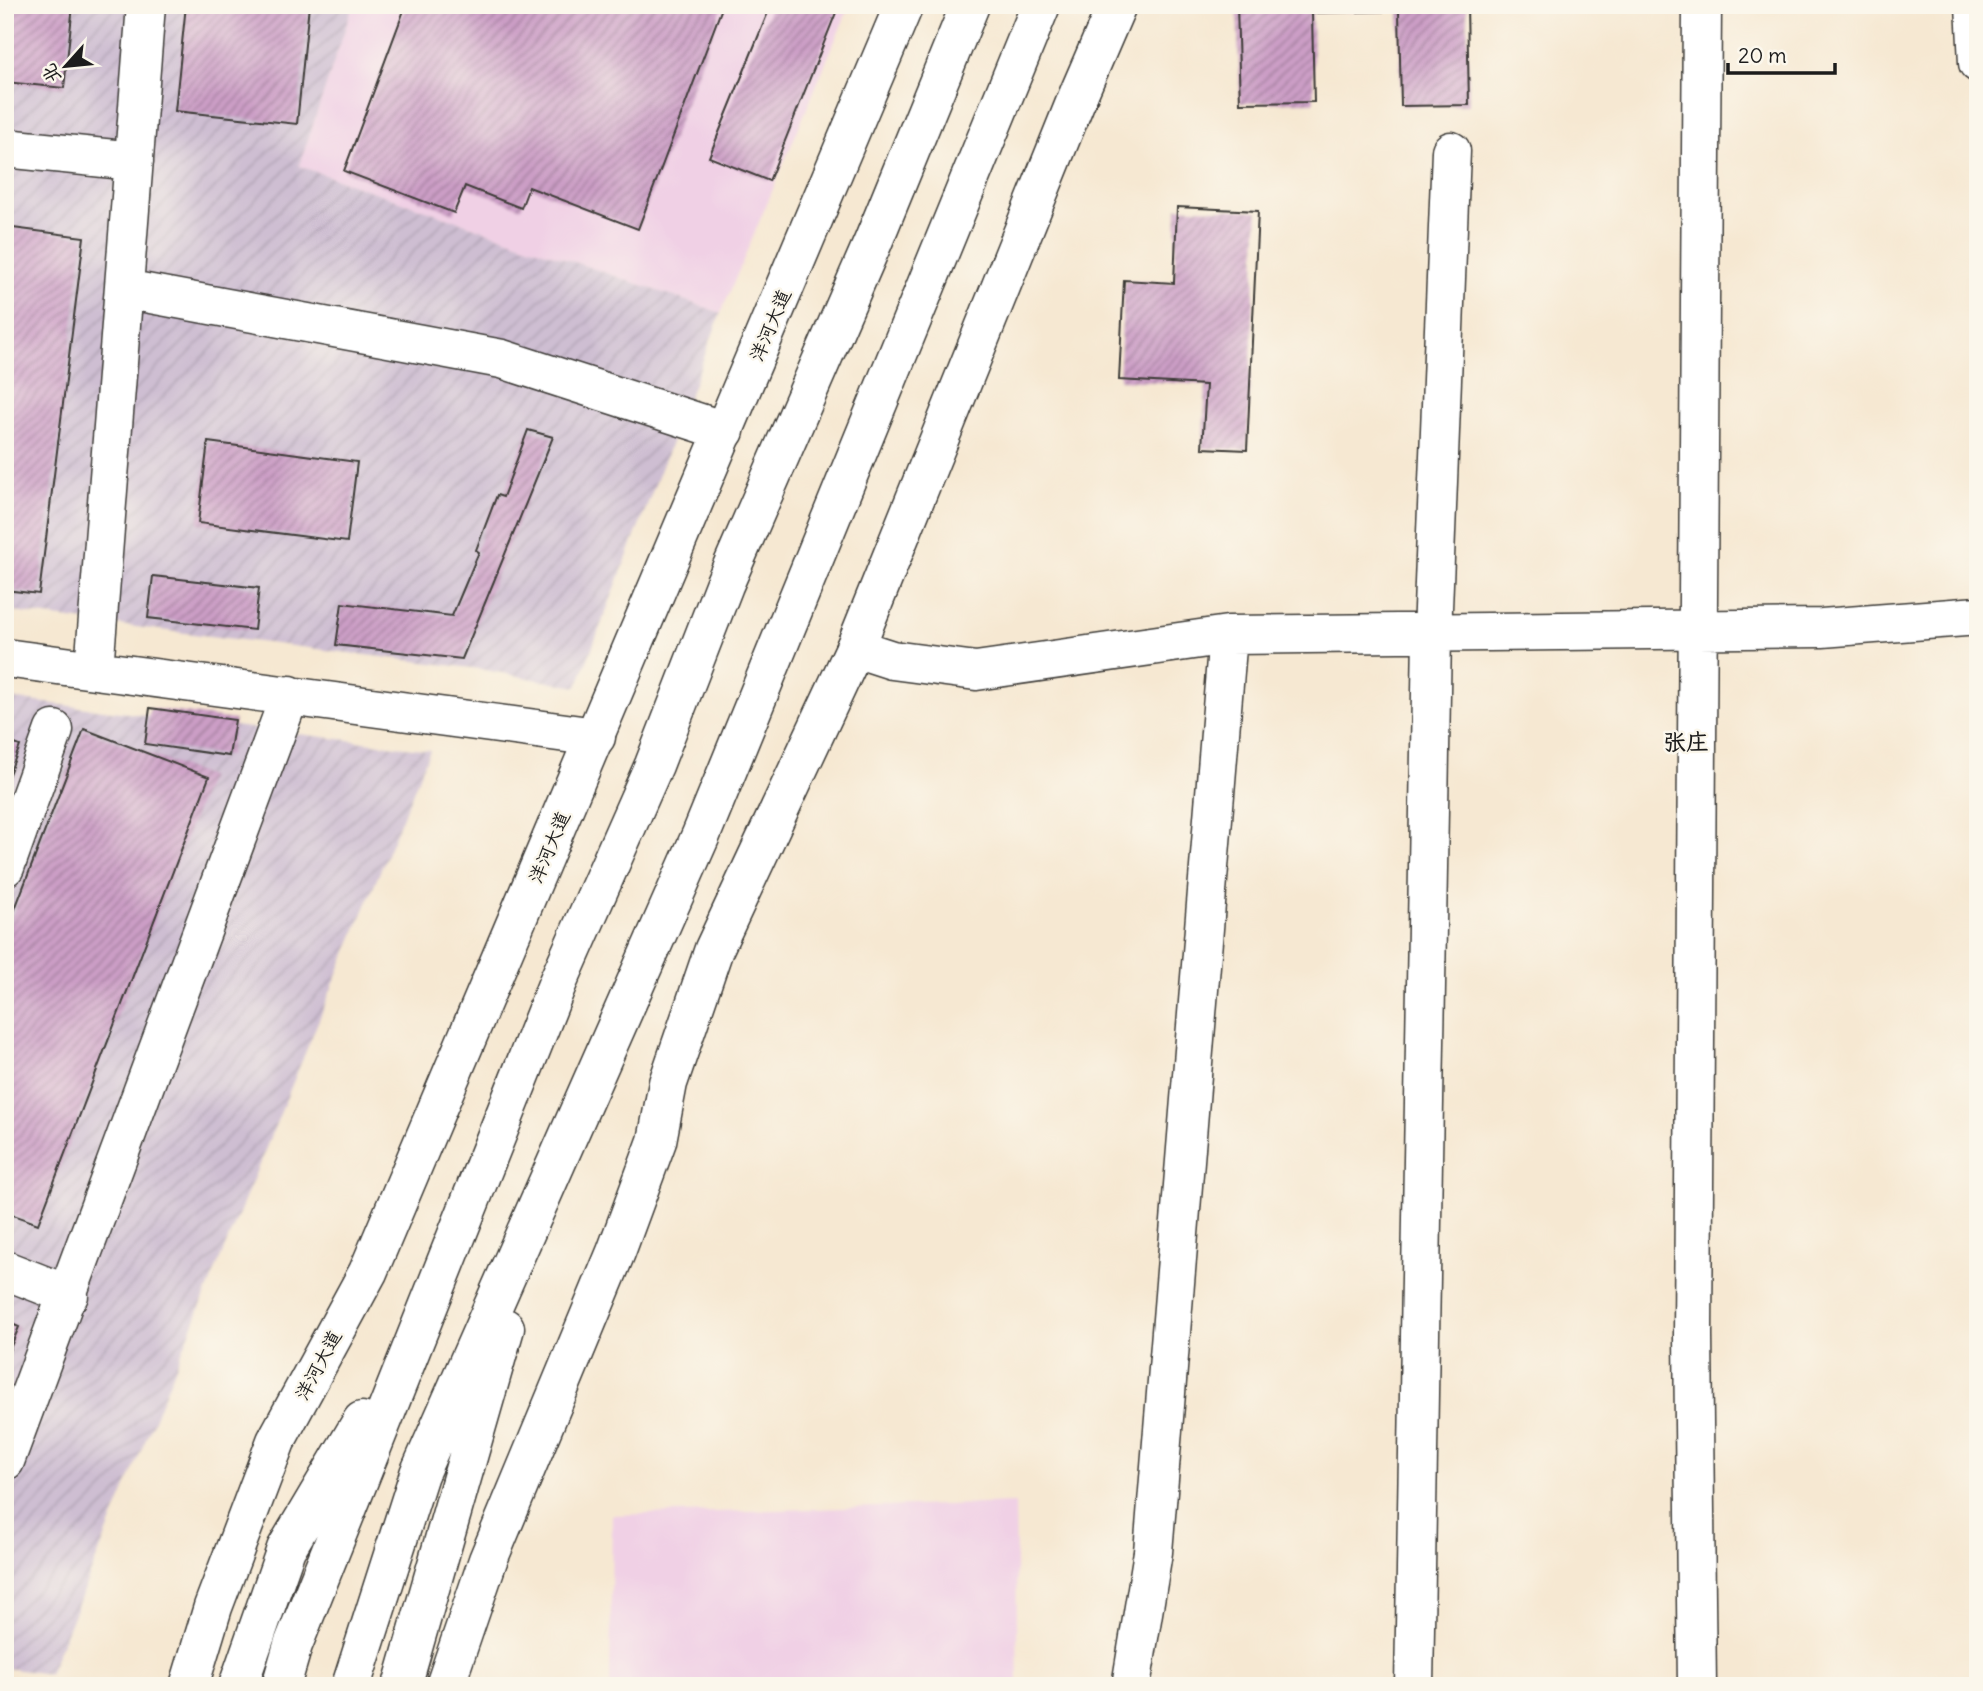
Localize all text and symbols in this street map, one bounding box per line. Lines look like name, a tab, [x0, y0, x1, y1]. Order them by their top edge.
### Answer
north arrow	[32, 32, 102, 102]
scale bar	[1728, 32, 1834, 76]
text: 20 m	[1738, 42, 1787, 69]
text: 北	[36, 60, 66, 88]
street label: 洋河大道	[744, 285, 796, 365]
district label: 张庄	[1663, 727, 1709, 756]
street label: 洋河大道	[523, 807, 575, 887]
street label: 洋河大道	[290, 1326, 346, 1404]

